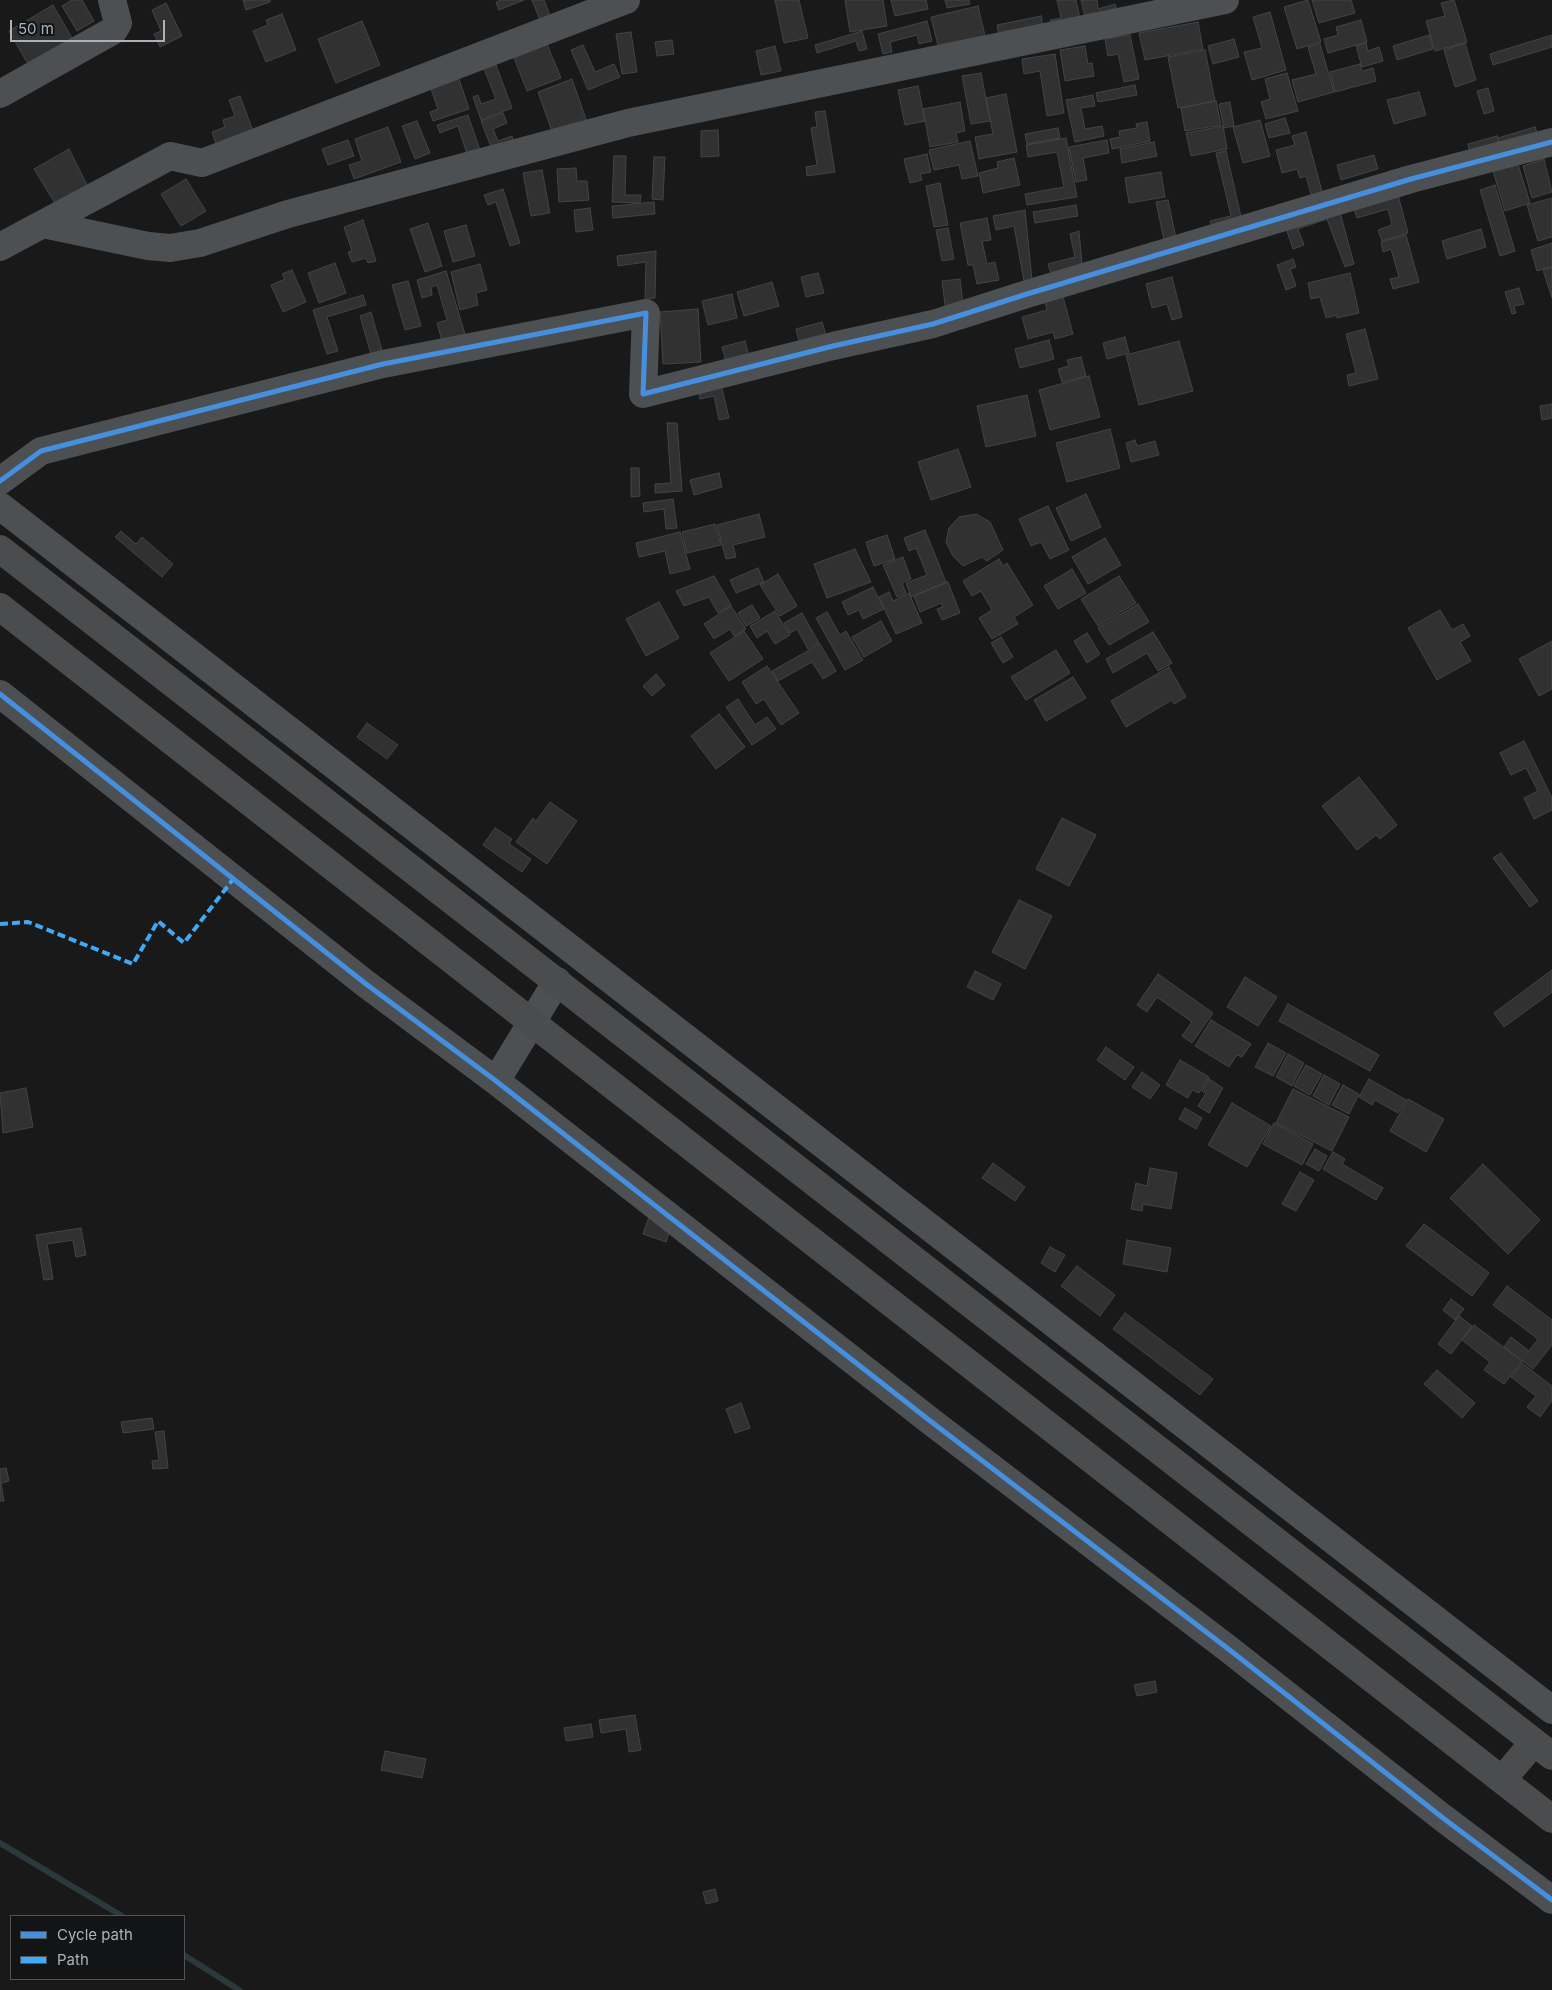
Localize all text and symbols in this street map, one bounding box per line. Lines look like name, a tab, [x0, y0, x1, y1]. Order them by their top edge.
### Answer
scale bar	[12, 10, 168, 42]
text: 50 m	[18, 19, 54, 38]
legend	[10, 1915, 185, 1980]
text: Cycle path	[57, 1925, 133, 1944]
text: Path	[57, 1950, 89, 1969]

